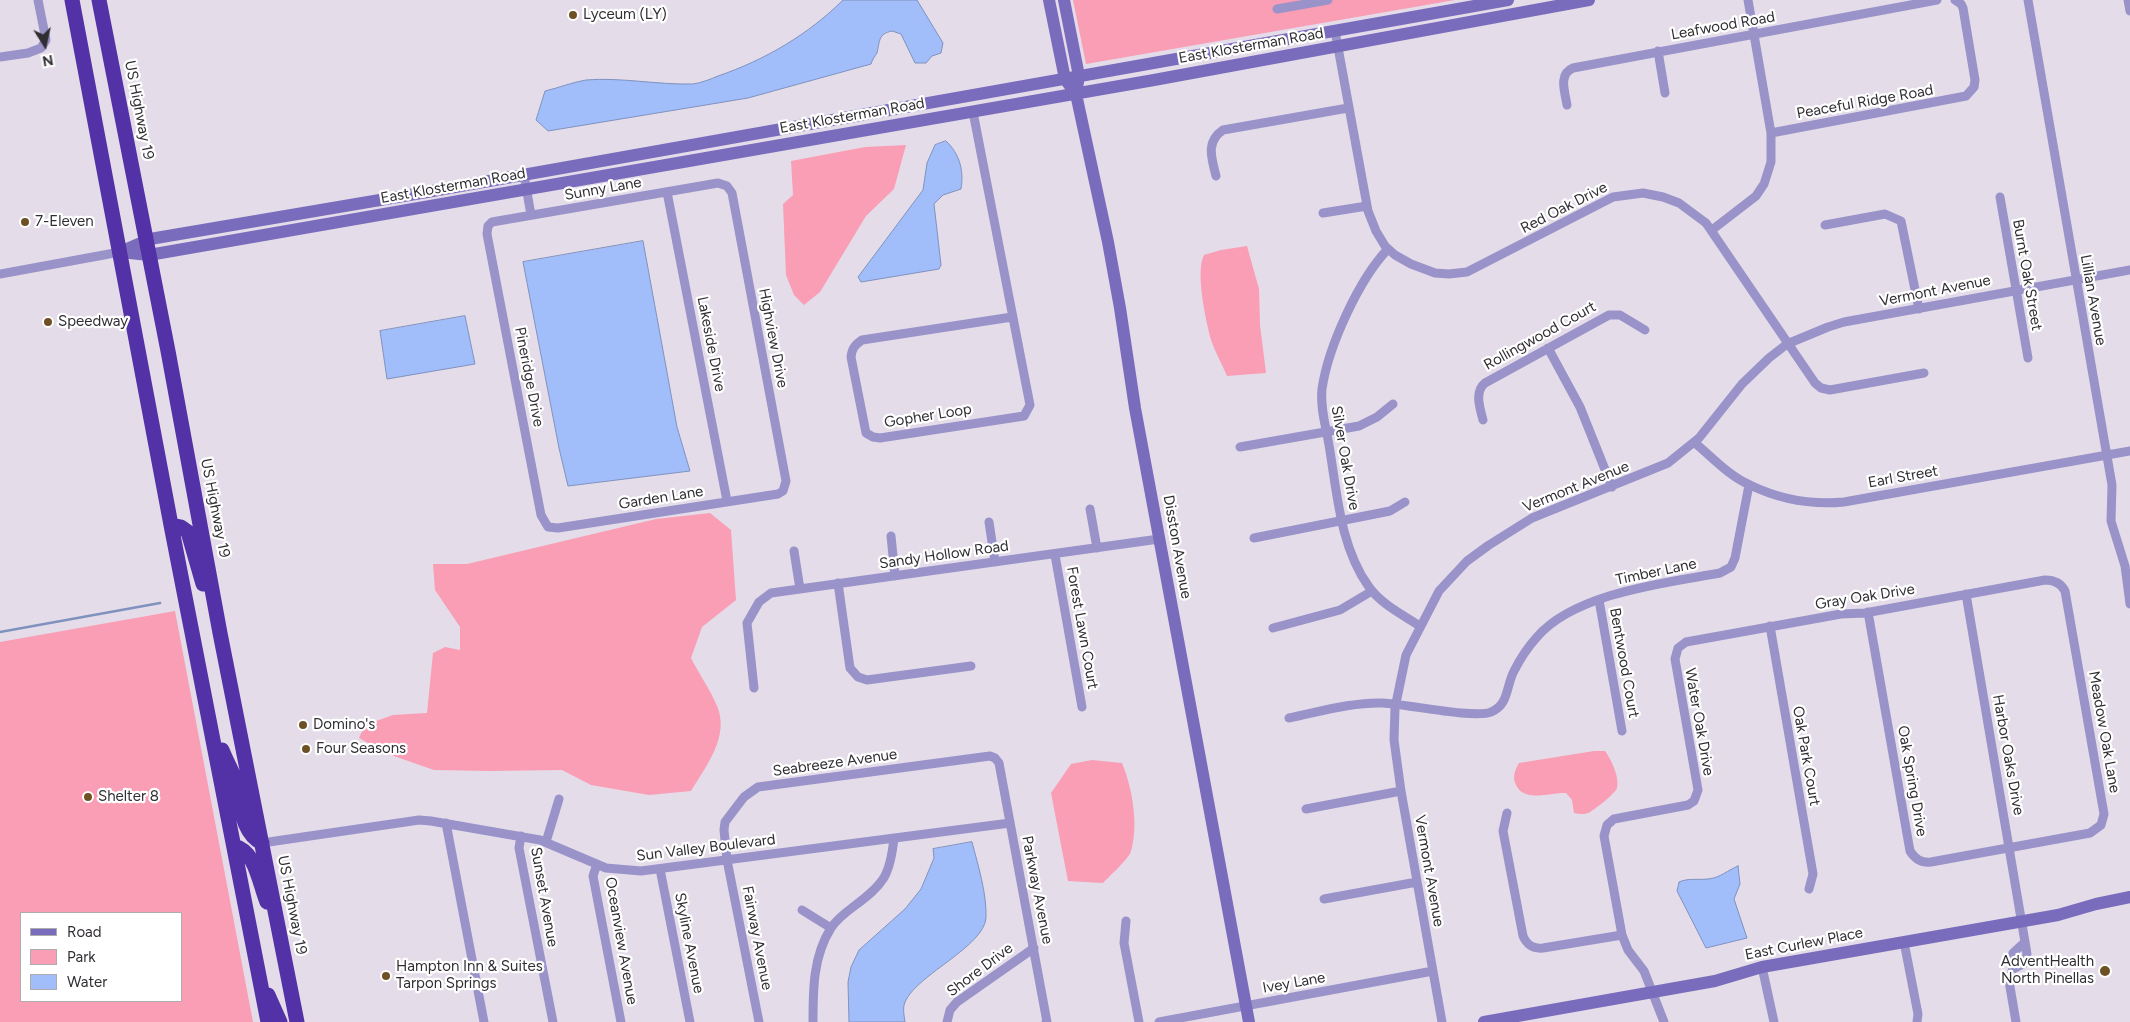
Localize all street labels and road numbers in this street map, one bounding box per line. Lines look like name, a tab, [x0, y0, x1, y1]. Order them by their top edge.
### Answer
street label: Leafwood Road	[1670, 8, 1776, 44]
street label: East Klosterman Road	[1177, 24, 1325, 68]
street label: US Highway 19	[121, 59, 157, 161]
street label: Peaceful Ridge Road	[1795, 81, 1935, 123]
street label: East Klosterman Road	[778, 94, 926, 138]
street label: East Klosterman Road	[379, 164, 527, 208]
street label: Sunny Lane	[563, 173, 643, 205]
street label: Red Oak Drive	[1518, 178, 1610, 238]
street label: Burnt Oak Street	[2008, 218, 2046, 332]
street label: Lillian Avenue	[2076, 253, 2110, 347]
street label: Vermont Avenue	[1878, 271, 1992, 311]
street label: Highview Drive	[755, 287, 791, 389]
street label: Lakeside Drive	[693, 295, 729, 393]
street label: Rollingwood Court	[1481, 298, 1599, 374]
street label: Pineridge Drive	[510, 325, 548, 429]
street label: Gopher Loop	[883, 400, 973, 432]
street label: Silver Oak Drive	[1327, 404, 1363, 512]
street label: US Highway 19	[197, 457, 233, 559]
street label: Vermont Avenue	[1520, 457, 1632, 517]
street label: Earl Street	[1867, 462, 1939, 492]
street label: Garden Lane	[618, 482, 704, 514]
street label: Disston Avenue	[1159, 494, 1195, 600]
street label: Sandy Hollow Road	[878, 537, 1010, 573]
street label: Timber Lane	[1614, 555, 1698, 589]
street label: Forest Lawn Court	[1062, 565, 1102, 691]
street label: Gray Oak Drive	[1814, 580, 1916, 614]
street label: Bentwood Court	[1605, 607, 1643, 719]
street label: Water Oak Drive	[1681, 667, 1717, 777]
street label: Meadow Oak Lane	[2084, 670, 2124, 794]
street label: Harbor Oaks Drive	[1989, 693, 2027, 817]
street label: Oak Park Court	[1788, 705, 1824, 807]
street label: Oak Spring Drive	[1893, 724, 1931, 838]
street label: Seabreeze Avenue	[772, 745, 898, 781]
street label: Vermont Avenue	[1410, 814, 1448, 928]
street label: Sun Valley Boulevard	[635, 831, 777, 865]
street label: Parkway Avenue	[1018, 834, 1056, 946]
street label: Sunset Avenue	[526, 846, 562, 948]
street label: US Highway 19	[274, 854, 310, 956]
street label: Oceanview Avenue	[601, 876, 641, 1006]
street label: Fairway Avenue	[738, 884, 776, 992]
street label: Skyline Avenue	[670, 891, 708, 995]
street label: East Curlew Place	[1743, 924, 1865, 964]
street label: Shore Drive	[943, 939, 1017, 1001]
street label: Ivey Lane	[1261, 969, 1327, 997]

